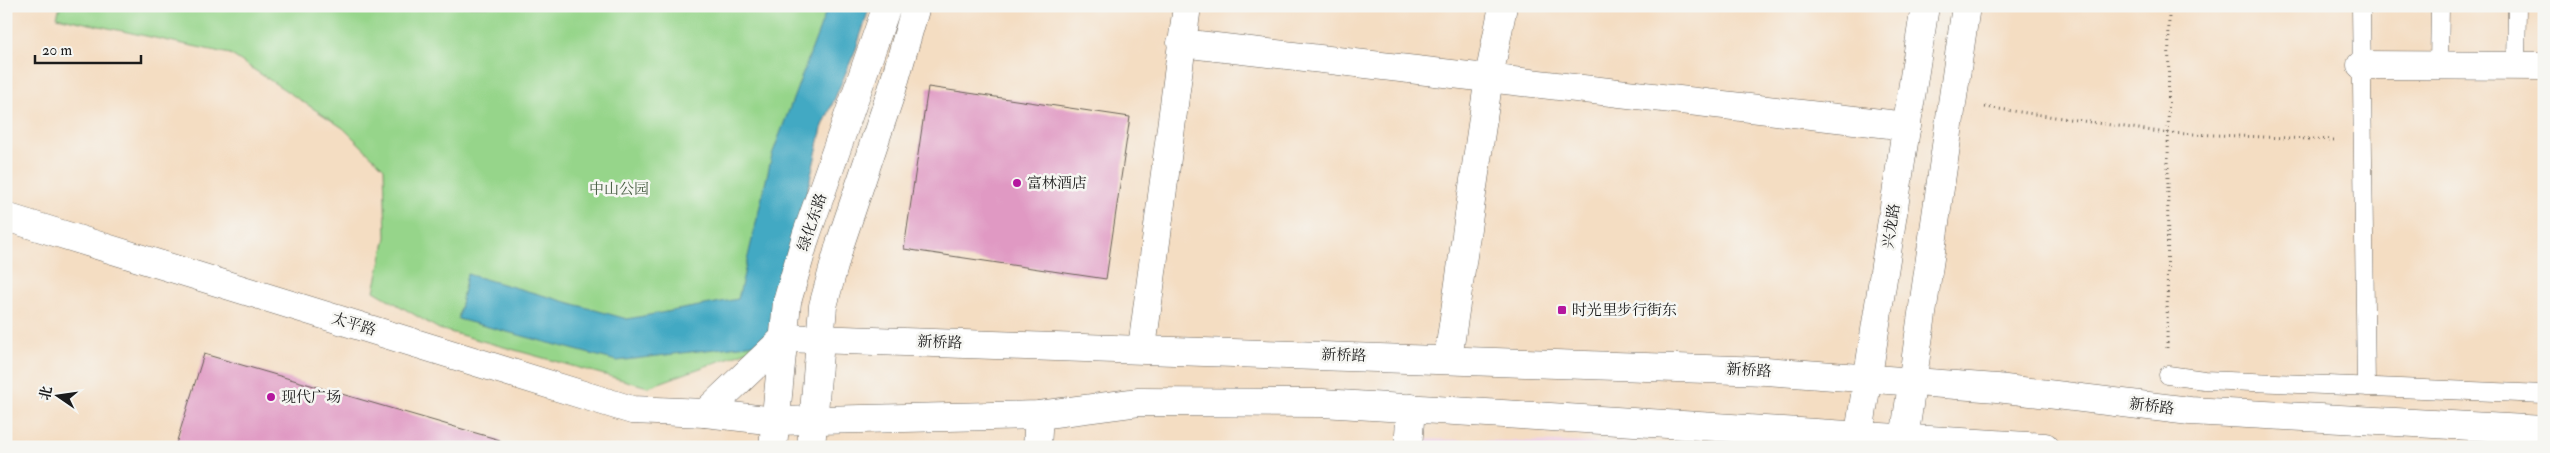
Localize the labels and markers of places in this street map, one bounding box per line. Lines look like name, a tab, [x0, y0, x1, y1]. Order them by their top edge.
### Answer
place label: 富林酒店	[1027, 174, 1087, 193]
marker: 富林酒店	[1011, 177, 1023, 189]
place label: 时光里步行街东	[1572, 301, 1677, 320]
marker: 时光里步行街东	[1556, 304, 1568, 316]
place label: 现代广场	[281, 388, 341, 407]
marker: 现代广场	[265, 391, 277, 403]

